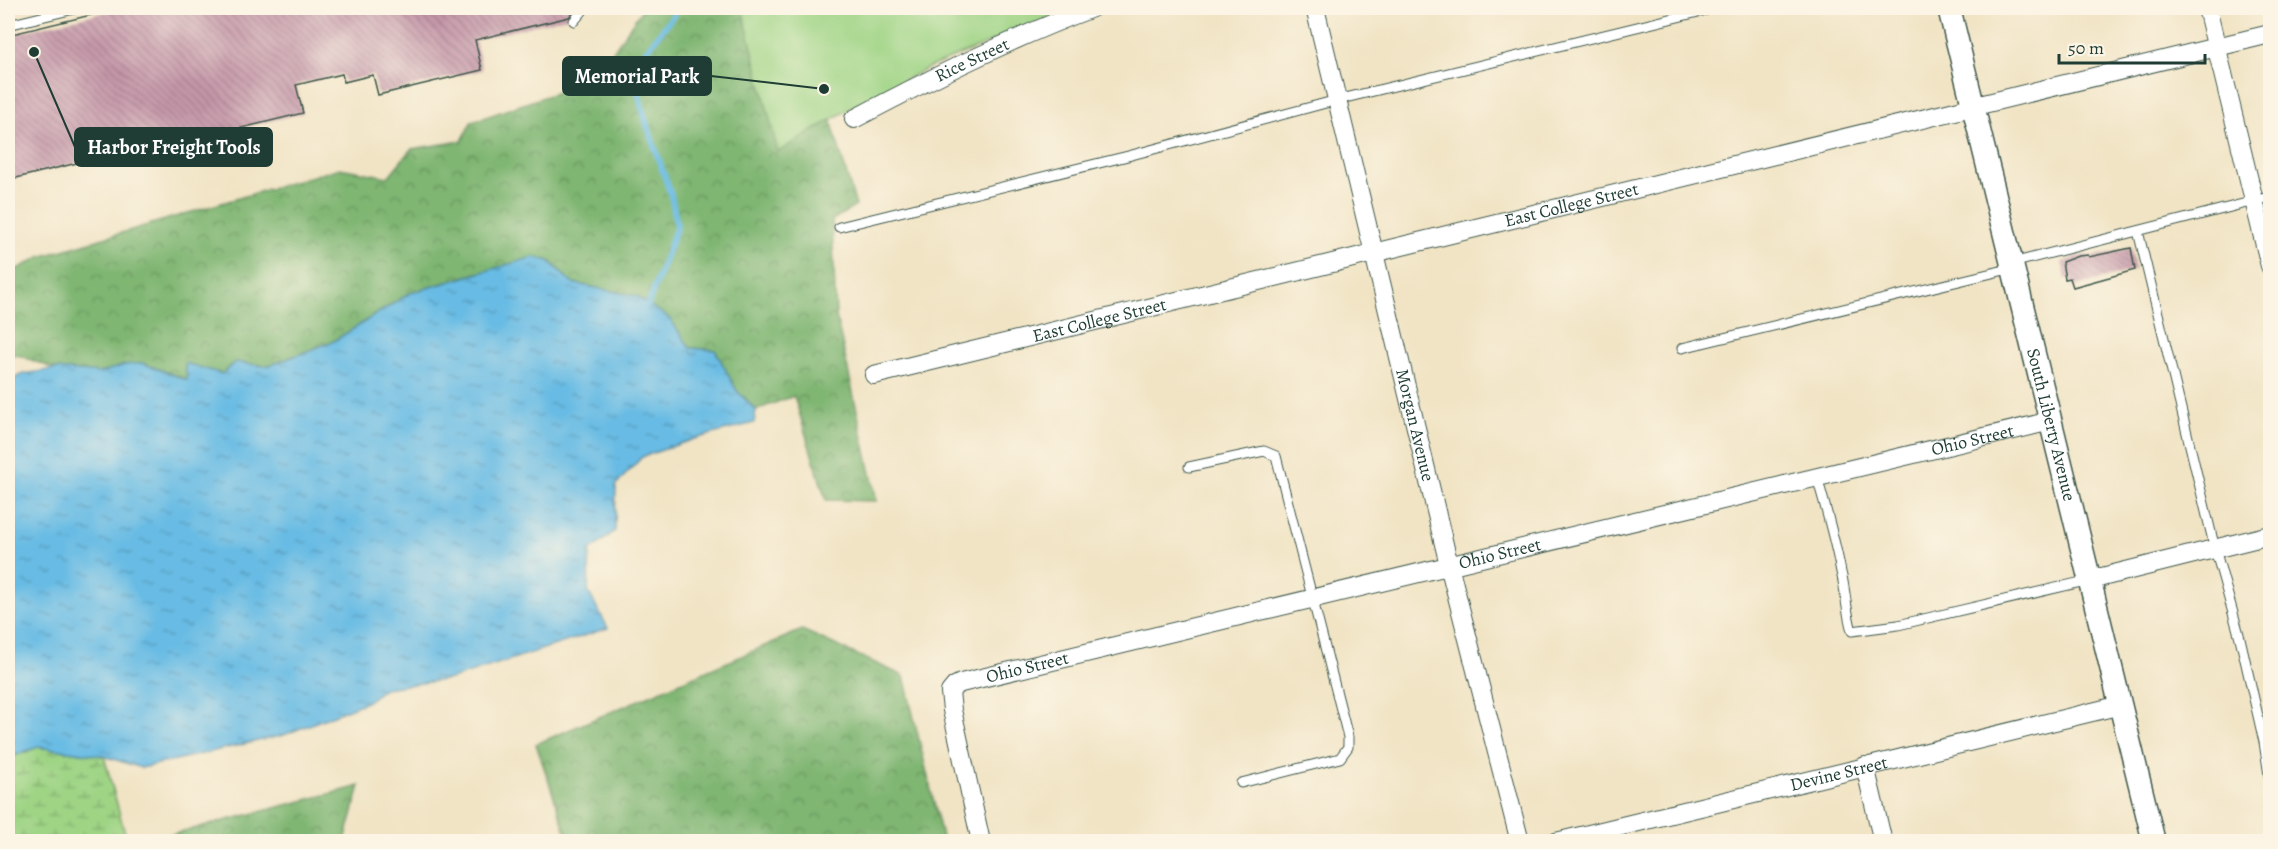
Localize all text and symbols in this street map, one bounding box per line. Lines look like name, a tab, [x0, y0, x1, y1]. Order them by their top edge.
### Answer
scale bar	[2059, 27, 2204, 65]
street label: Rice Street	[931, 32, 1013, 88]
text: 50 m	[2068, 36, 2104, 60]
callout: Memorial Park	[563, 57, 711, 95]
text: Memorial Park	[575, 63, 700, 90]
callout: Harbor Freight Tools	[75, 128, 272, 166]
text: Harbor Freight Tools	[87, 134, 261, 161]
street label: East College Street	[1502, 177, 1641, 233]
street label: East College Street	[1030, 292, 1169, 348]
street label: South Liberty Avenue	[2021, 346, 2082, 504]
street label: Morgan Avenue	[1390, 366, 1440, 484]
street label: Ohio Street	[1929, 418, 2016, 461]
street label: Ohio Street	[1456, 532, 1544, 575]
street label: Ohio Street	[984, 646, 1071, 689]
street label: Devine Street	[1788, 750, 1890, 797]

